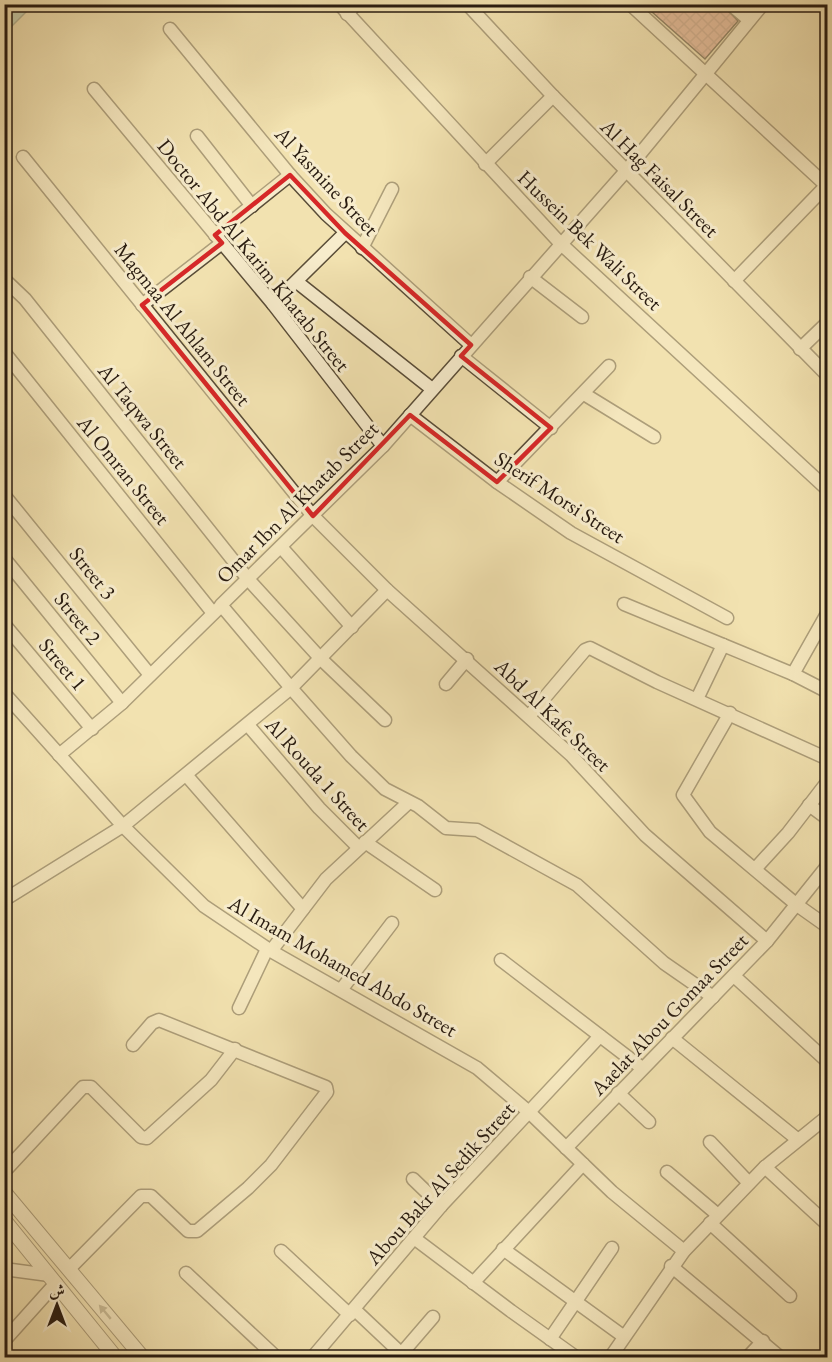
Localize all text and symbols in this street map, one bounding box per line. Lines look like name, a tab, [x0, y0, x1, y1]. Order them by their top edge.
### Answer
street label: Al Hag Faisal Street	[594, 112, 725, 243]
street label: Al Yasmine Street	[269, 120, 385, 242]
street label: Doctor Abd Al Karim Khatab Street	[152, 133, 357, 377]
street label: Hussein Bek Wali Street	[512, 164, 668, 316]
street label: Magmaa Al Ahlam Street	[109, 237, 257, 412]
street label: Al Taqwa Street	[92, 357, 194, 474]
street label: Al Omran Street	[71, 409, 177, 530]
street label: Omar Ibn Al Khatab Street	[210, 415, 384, 589]
street label: Sherif Morsi Street	[490, 445, 631, 549]
street label: Street 3	[63, 541, 123, 605]
street label: Street 2	[48, 586, 108, 650]
street label: Street 1	[33, 632, 93, 696]
street label: Abd Al Kafe Street	[488, 652, 617, 778]
street label: Al Rouda 1 Street	[259, 711, 376, 837]
street label: Al Imam Mohamed Abdo Street	[223, 889, 463, 1043]
street label: Aaelat Abou Gomaa Street	[584, 927, 754, 1102]
street label: Abou Bakr Al Sedik Street	[359, 1096, 521, 1271]
north arrow	[27, 1275, 87, 1335]
text: ش	[49, 1280, 65, 1301]
one-way arrow	[100, 1305, 112, 1320]

